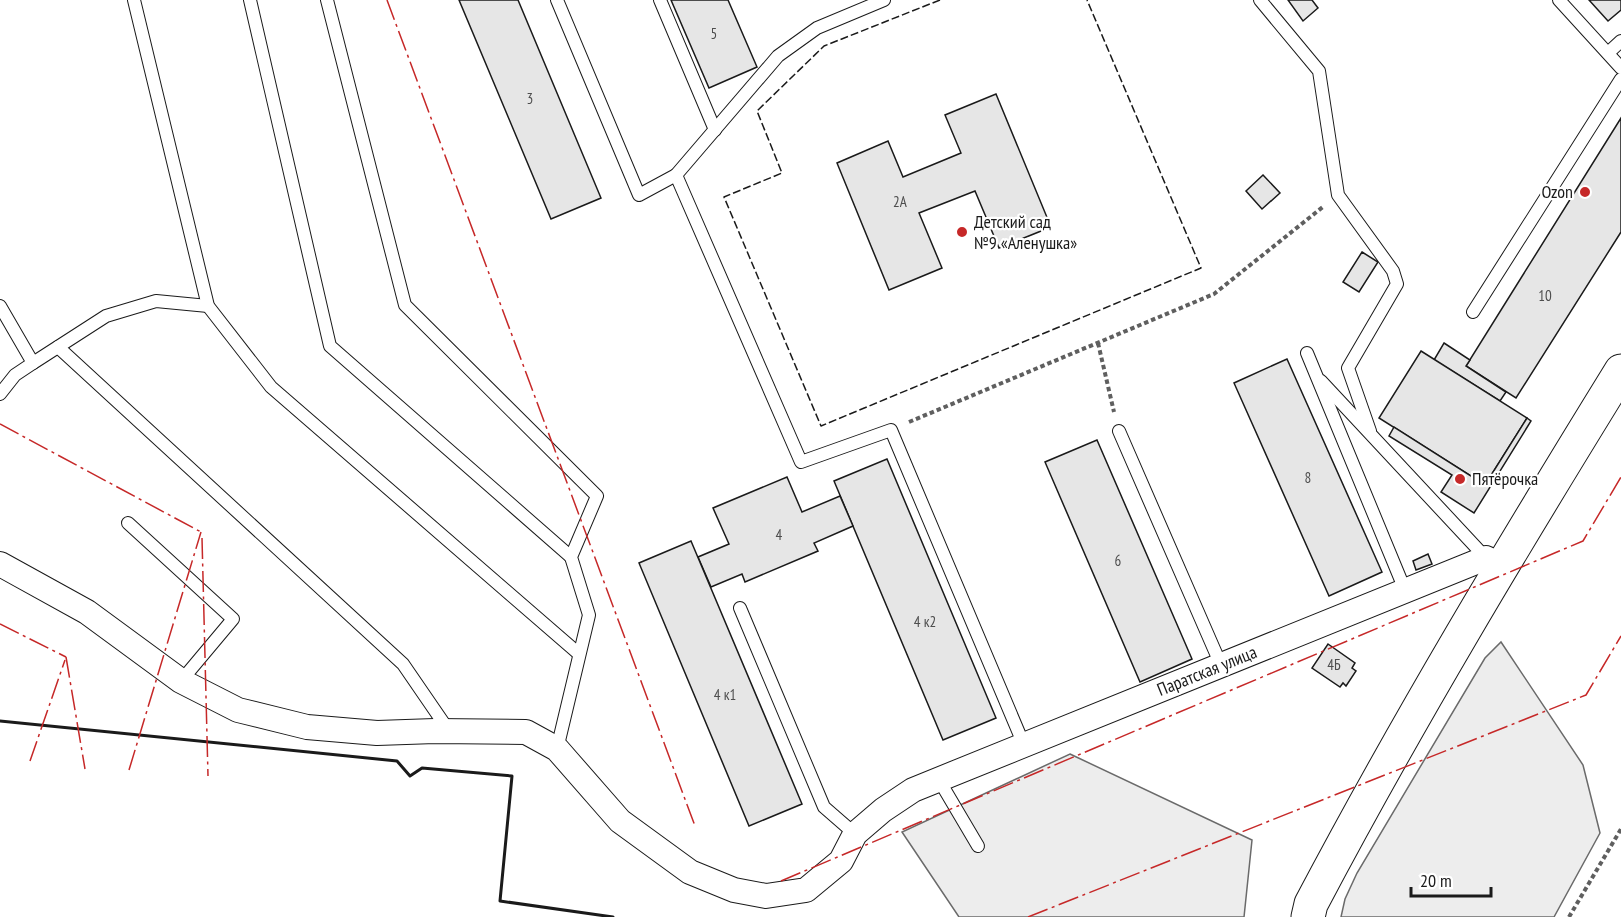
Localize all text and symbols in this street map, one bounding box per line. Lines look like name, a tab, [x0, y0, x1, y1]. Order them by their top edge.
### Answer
house number: 5	[711, 24, 717, 43]
house number: 3	[527, 89, 533, 108]
place label: Ozon	[1541, 180, 1573, 203]
marker: Ozon	[1578, 185, 1592, 199]
house number: 2А	[893, 192, 908, 211]
place label: Детский сад №9 «Аленушка»	[974, 210, 1077, 254]
marker: Детский сад №9 «Аленушка»	[955, 225, 969, 239]
house number: 10	[1538, 286, 1552, 305]
place label: Пятёрочка	[1472, 467, 1538, 490]
house number: 8	[1305, 468, 1311, 487]
marker: Пятёрочка	[1453, 472, 1467, 486]
house number: 4	[776, 525, 783, 544]
house number: 6	[1115, 551, 1122, 570]
house number: 4 к2	[914, 612, 936, 631]
street label: Паратская улица	[1154, 640, 1260, 701]
house number: 4Б	[1327, 655, 1341, 674]
house number: 4 к1	[714, 685, 736, 704]
scale bar	[1411, 860, 1490, 898]
text: 20 m	[1420, 869, 1452, 892]

